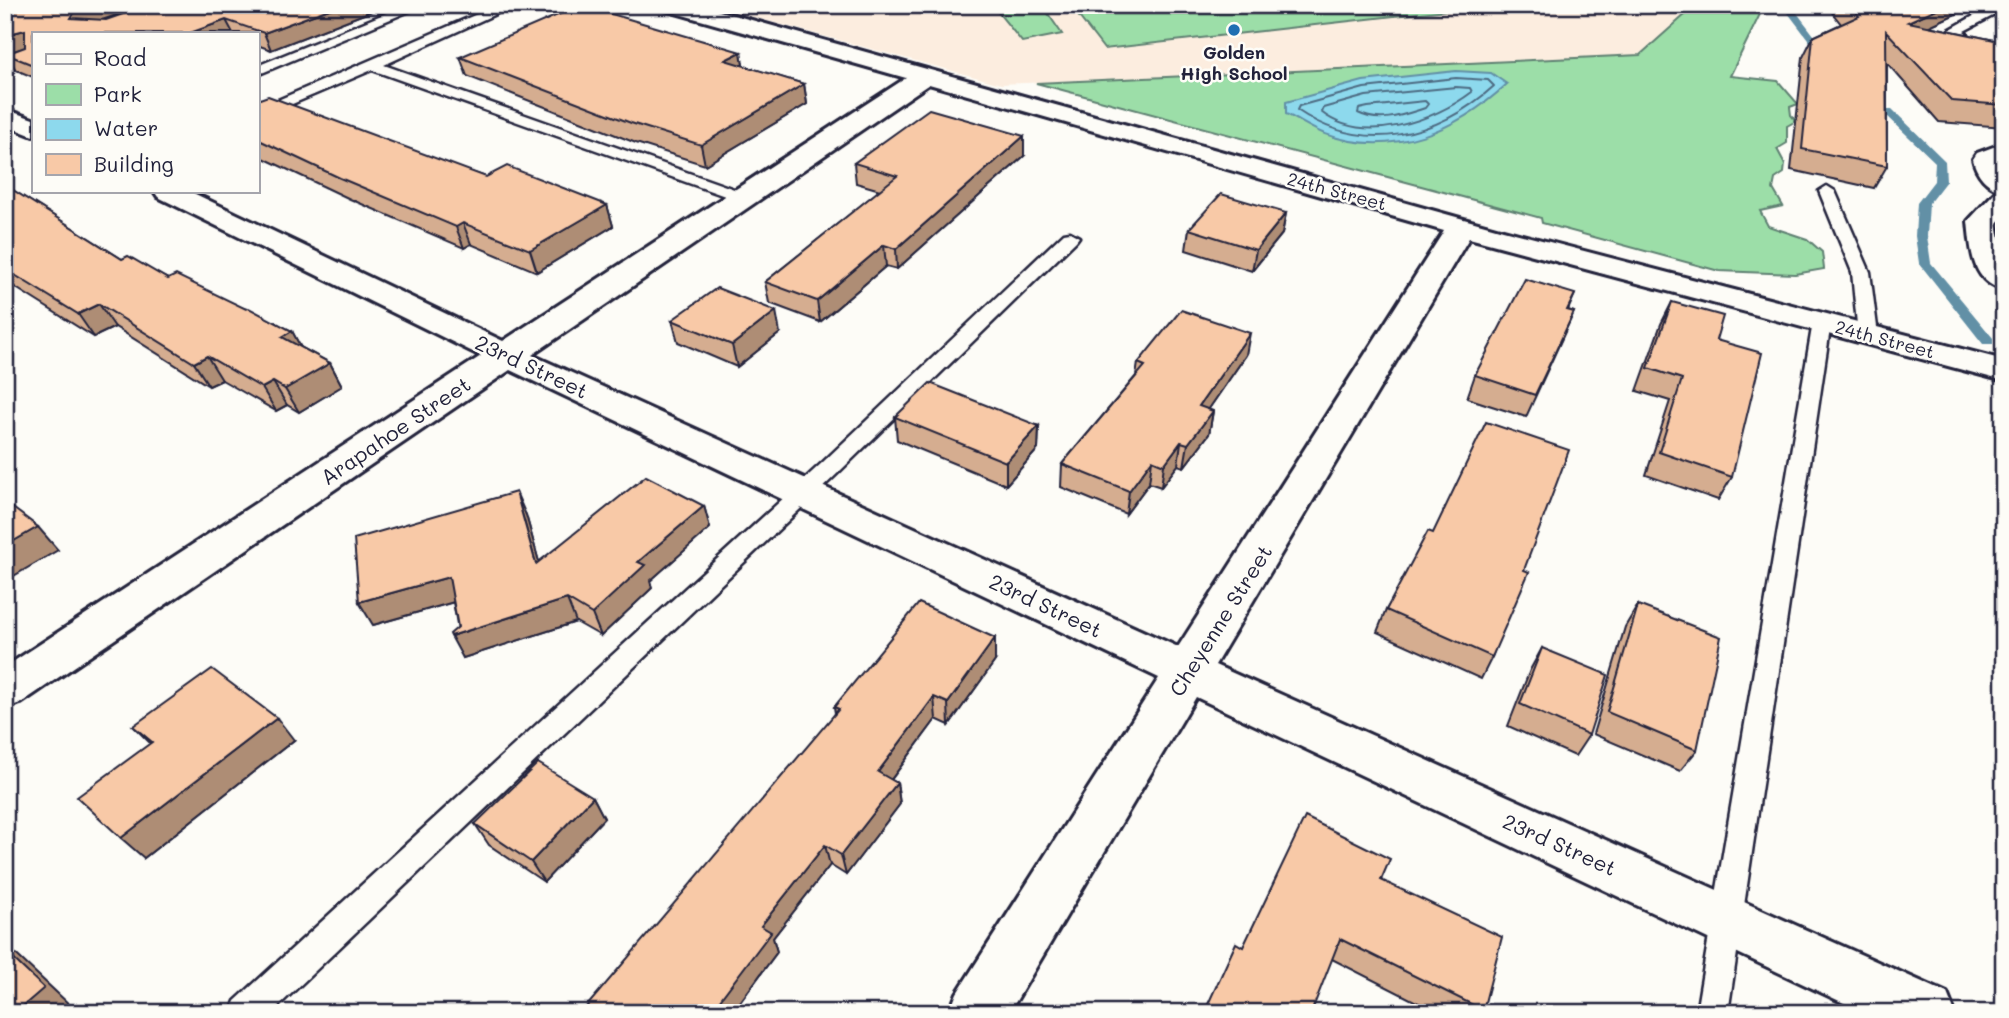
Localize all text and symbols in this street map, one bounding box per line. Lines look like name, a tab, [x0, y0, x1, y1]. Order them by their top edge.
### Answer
marker: Golden High School	[1226, 22, 1242, 38]
legend	[32, 32, 259, 192]
place label: Golden High School	[1180, 40, 1288, 85]
text: Road	[94, 44, 146, 71]
text: Park	[94, 80, 142, 107]
text: Water	[94, 114, 158, 141]
text: Building	[94, 150, 174, 177]
street label: 24th Street	[1285, 166, 1389, 216]
street label: 24th Street	[1833, 314, 1937, 364]
street label: 23rd Street	[471, 328, 593, 404]
street label: Arapahoe Street	[315, 370, 475, 490]
street label: Cheyenne Street	[1163, 539, 1277, 701]
street label: 23rd Street	[985, 567, 1107, 643]
street label: 23rd Street	[1499, 807, 1621, 881]

